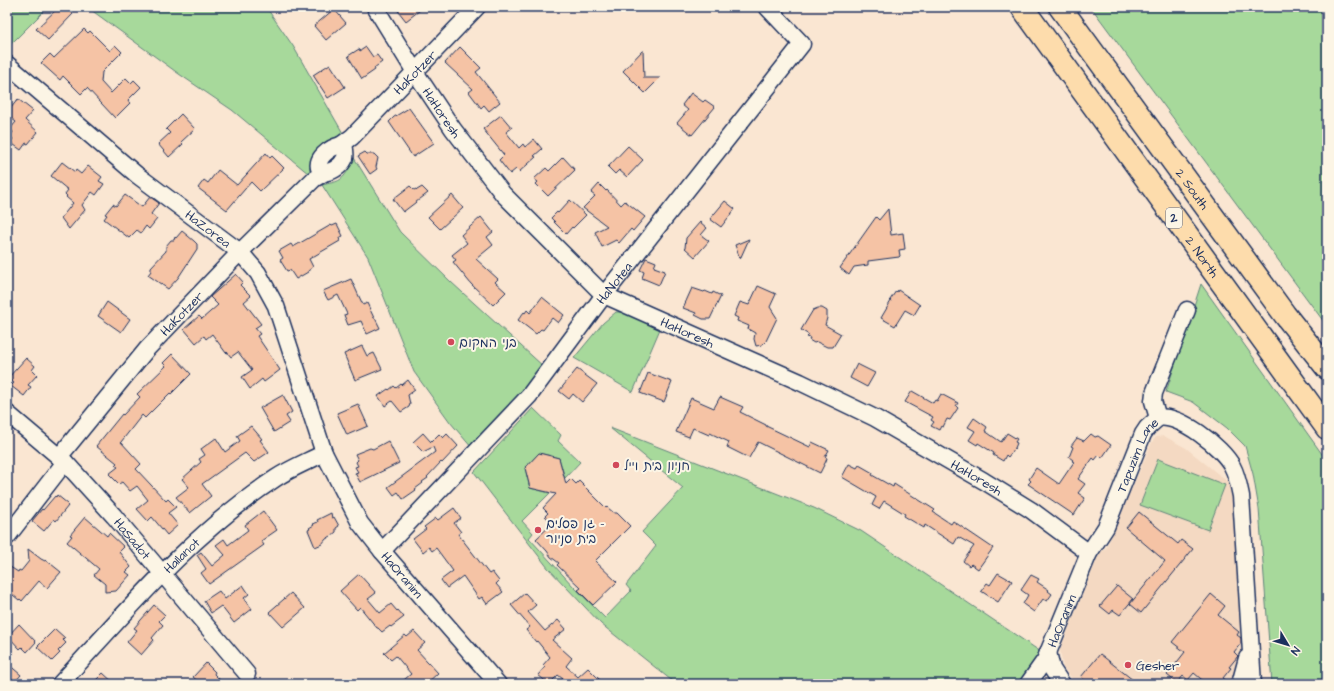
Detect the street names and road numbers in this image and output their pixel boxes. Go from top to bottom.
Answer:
street label: HaKotzer [390,46,441,99]
street label: HaHoresh [418,84,465,142]
street label: 2 South [1171,165,1213,214]
street label: HaZorea [181,206,235,252]
road number: 2 [1166,208,1182,228]
street label: 2 North [1181,233,1223,282]
street label: HaNotea [592,258,637,308]
street label: HaKotzer [156,288,208,340]
street label: HaHoresh [657,313,717,353]
street label: Tapuzim Lane [1113,414,1163,495]
street label: HaHoresh [947,456,1006,500]
street label: HaSadot [109,515,155,564]
street label: HaIlanot [160,533,205,578]
street label: HaOranim [377,548,427,603]
street label: HaOranim [1043,591,1081,650]

